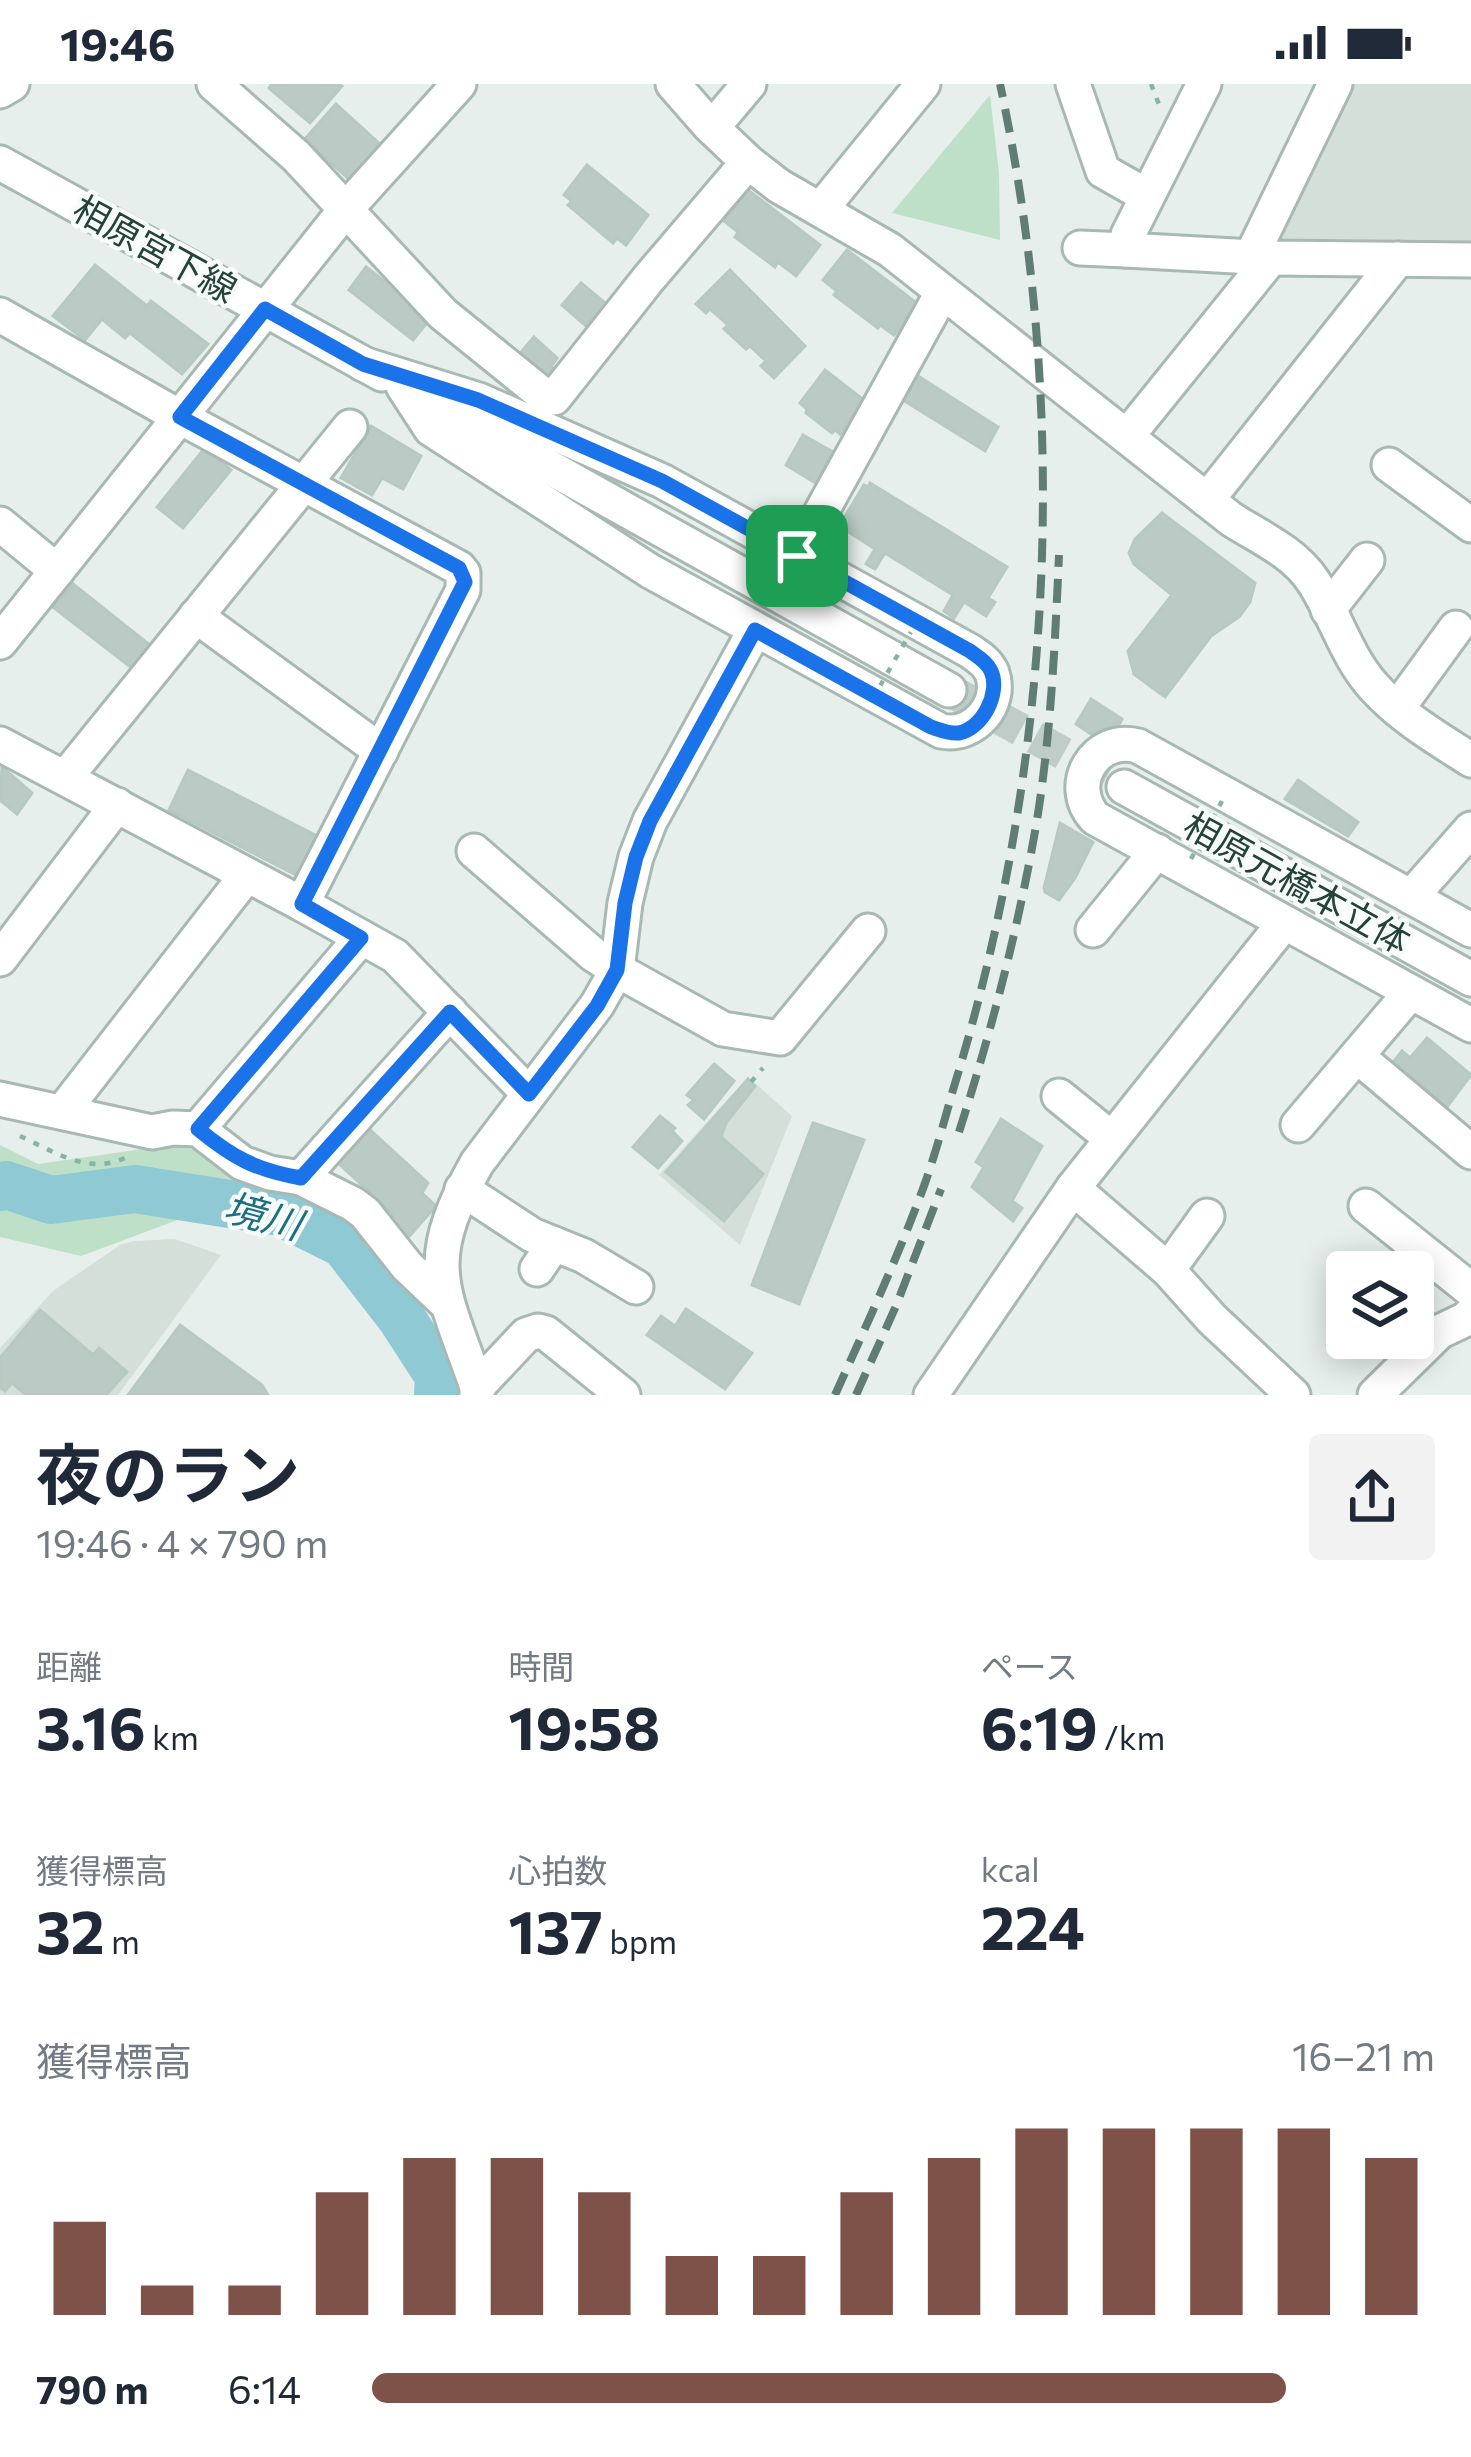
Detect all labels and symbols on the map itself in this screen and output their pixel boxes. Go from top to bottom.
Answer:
street label: 相原宮下線 [67,184,245,310]
pin [746,505,848,607]
street label: 相原元橋本立体 [1177,801,1419,962]
water label: 境川 [220,1181,311,1248]

